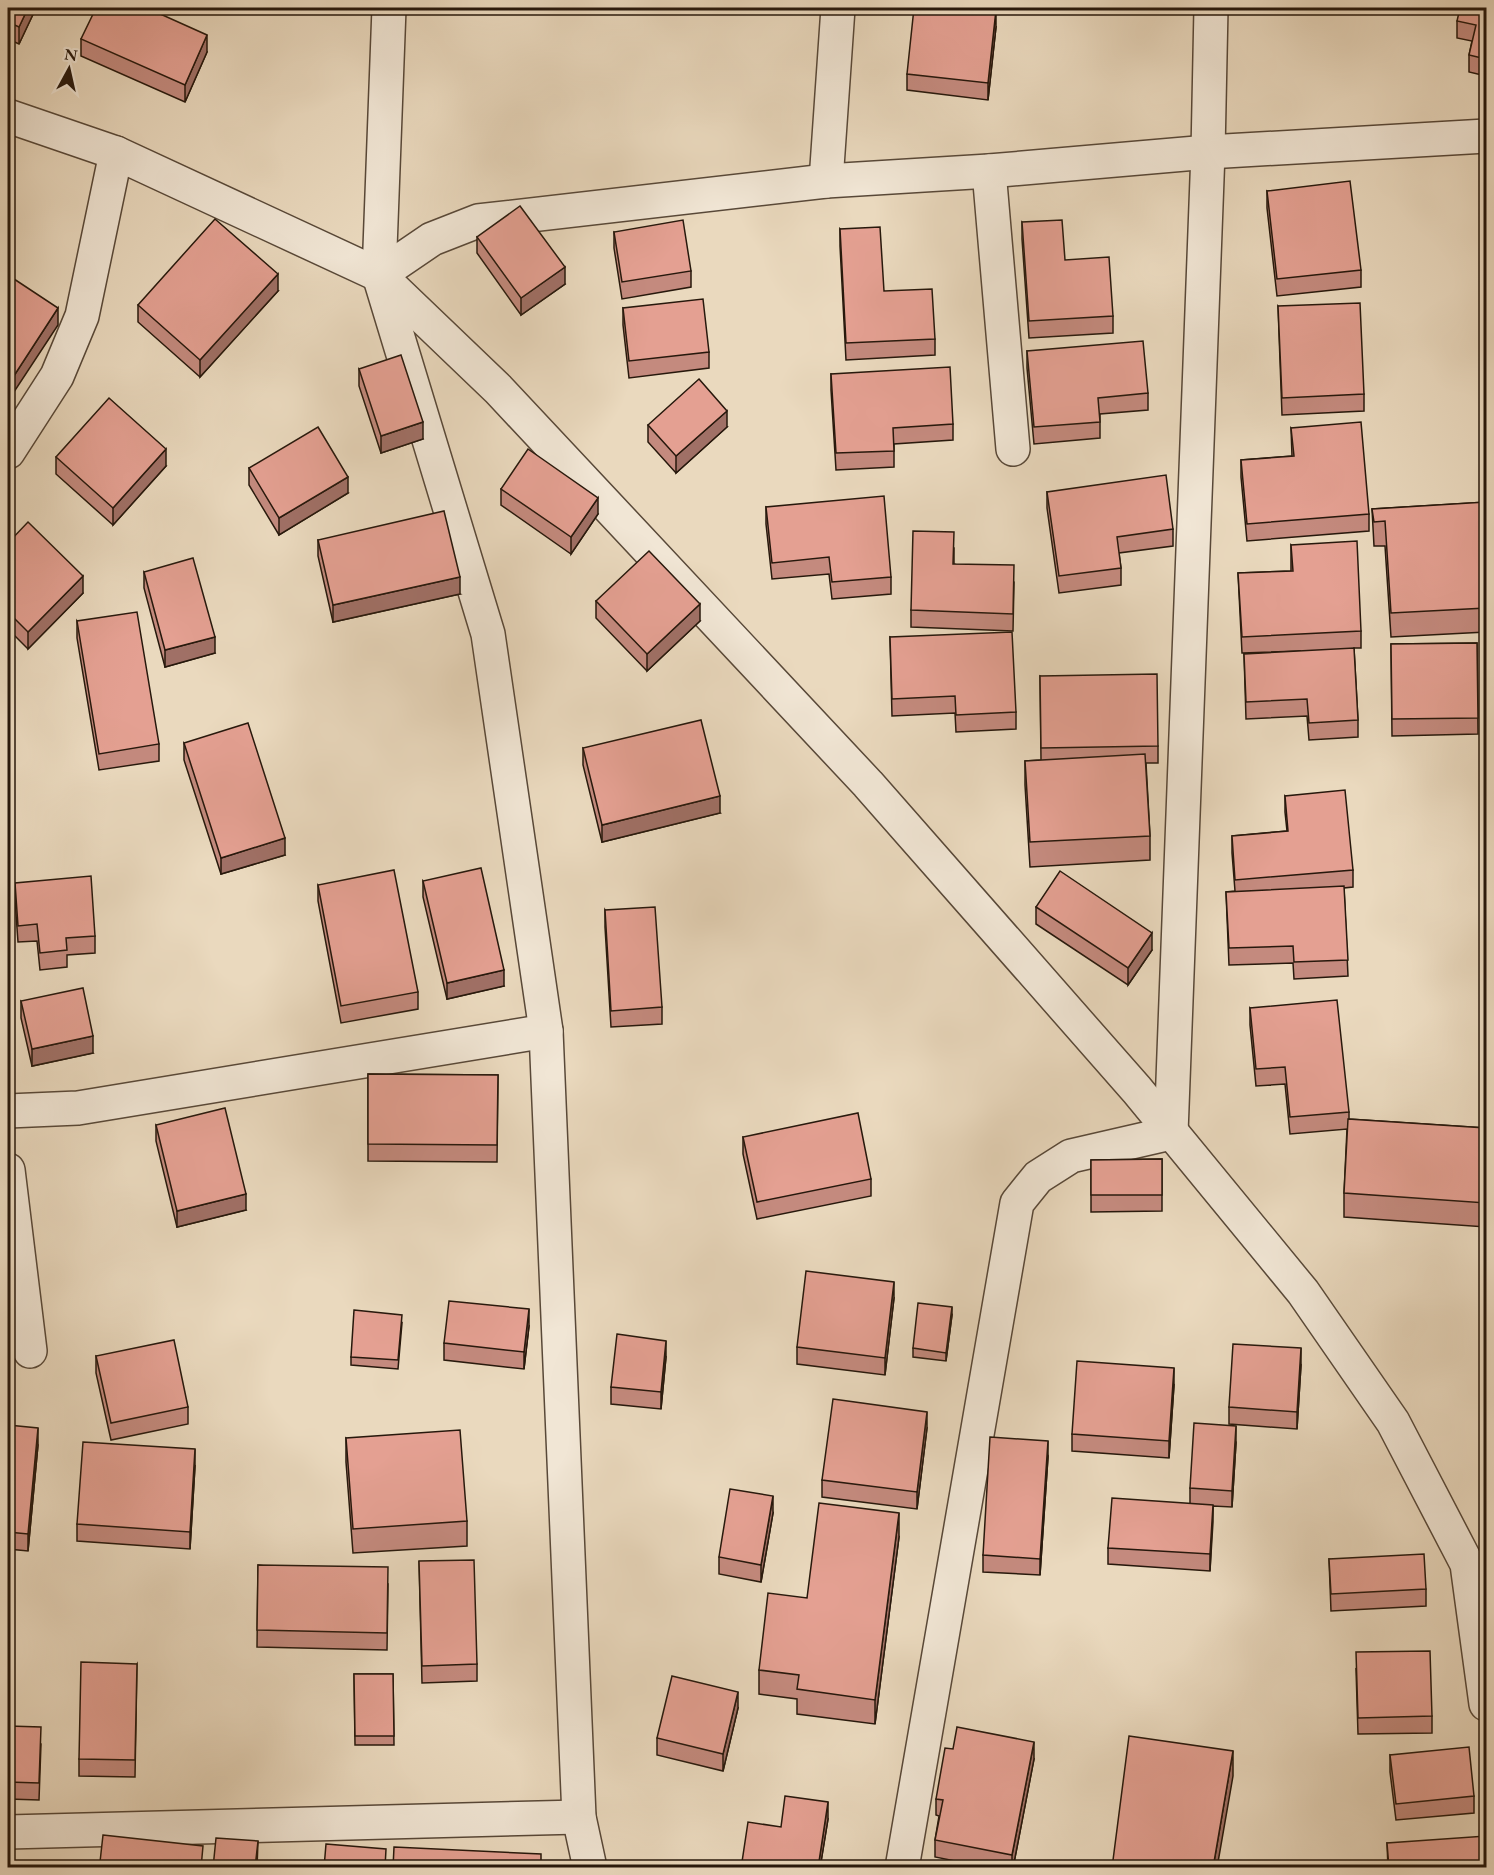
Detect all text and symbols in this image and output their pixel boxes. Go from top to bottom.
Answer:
north arrow [39,39,99,99]
text: N [63,43,79,66]

